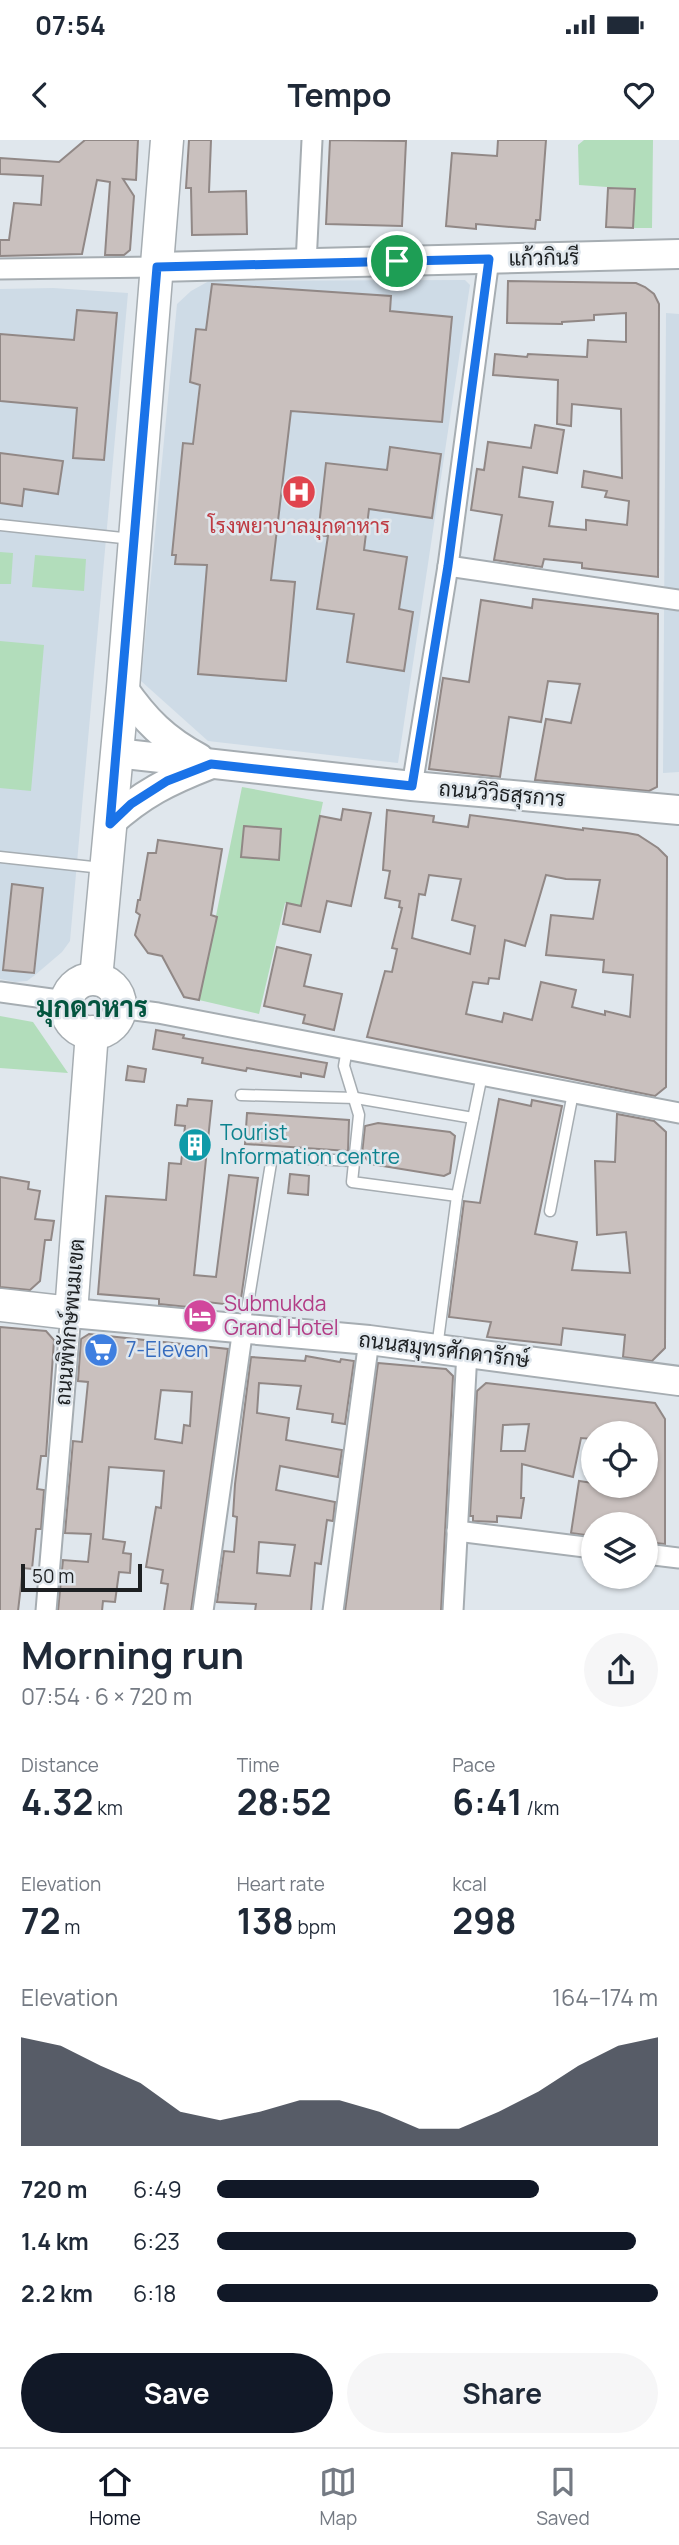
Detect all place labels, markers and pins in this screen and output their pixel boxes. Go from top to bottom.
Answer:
pin [367,231,427,291]
hospital icon: โรงพยาบาลมุกดาหาร [280,473,318,511]
place label: โรงพยาบาลมุกดาหาร [207,511,390,540]
place label: Tourist Information centre [220,1118,400,1170]
building icon: Tourist Information centre [176,1126,214,1164]
place label: Submukda Grand Hotel [224,1289,339,1341]
hotel icon: Submukda Grand Hotel [181,1297,219,1335]
supermarket icon: 7-Eleven [82,1331,120,1369]
place label: 7-Eleven [126,1335,209,1363]

